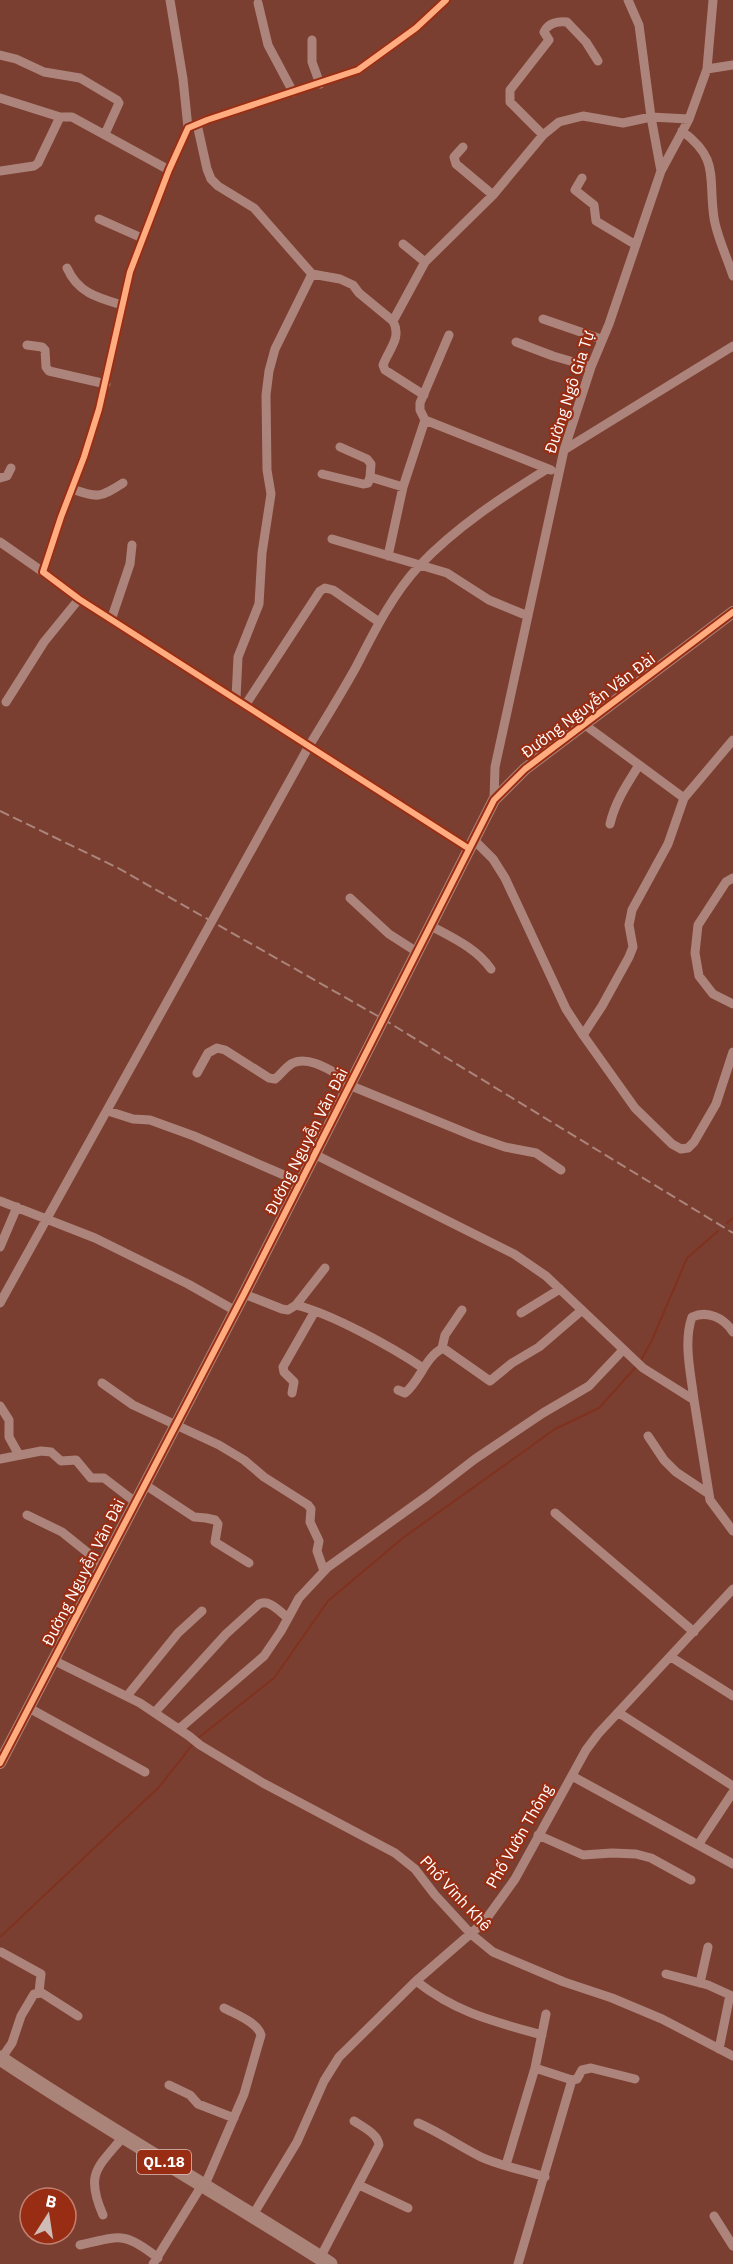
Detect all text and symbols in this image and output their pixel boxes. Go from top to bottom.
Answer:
street label: Đường Ngô Gia Tự [540,327,598,456]
street label: Đường Nguyễn Văn Đài [517,648,659,762]
street label: Đường Nguyễn Văn Đài [260,1064,352,1218]
street label: Đường Nguyễn Văn Đài [37,1495,129,1649]
street label: Phố Vườn Thông [481,1780,557,1891]
street label: Phố Vĩnh Khê [416,1851,496,1935]
road number: QL.18 [137,2150,191,2174]
north arrow [18,2186,78,2246]
text: B [44,2190,59,2212]

